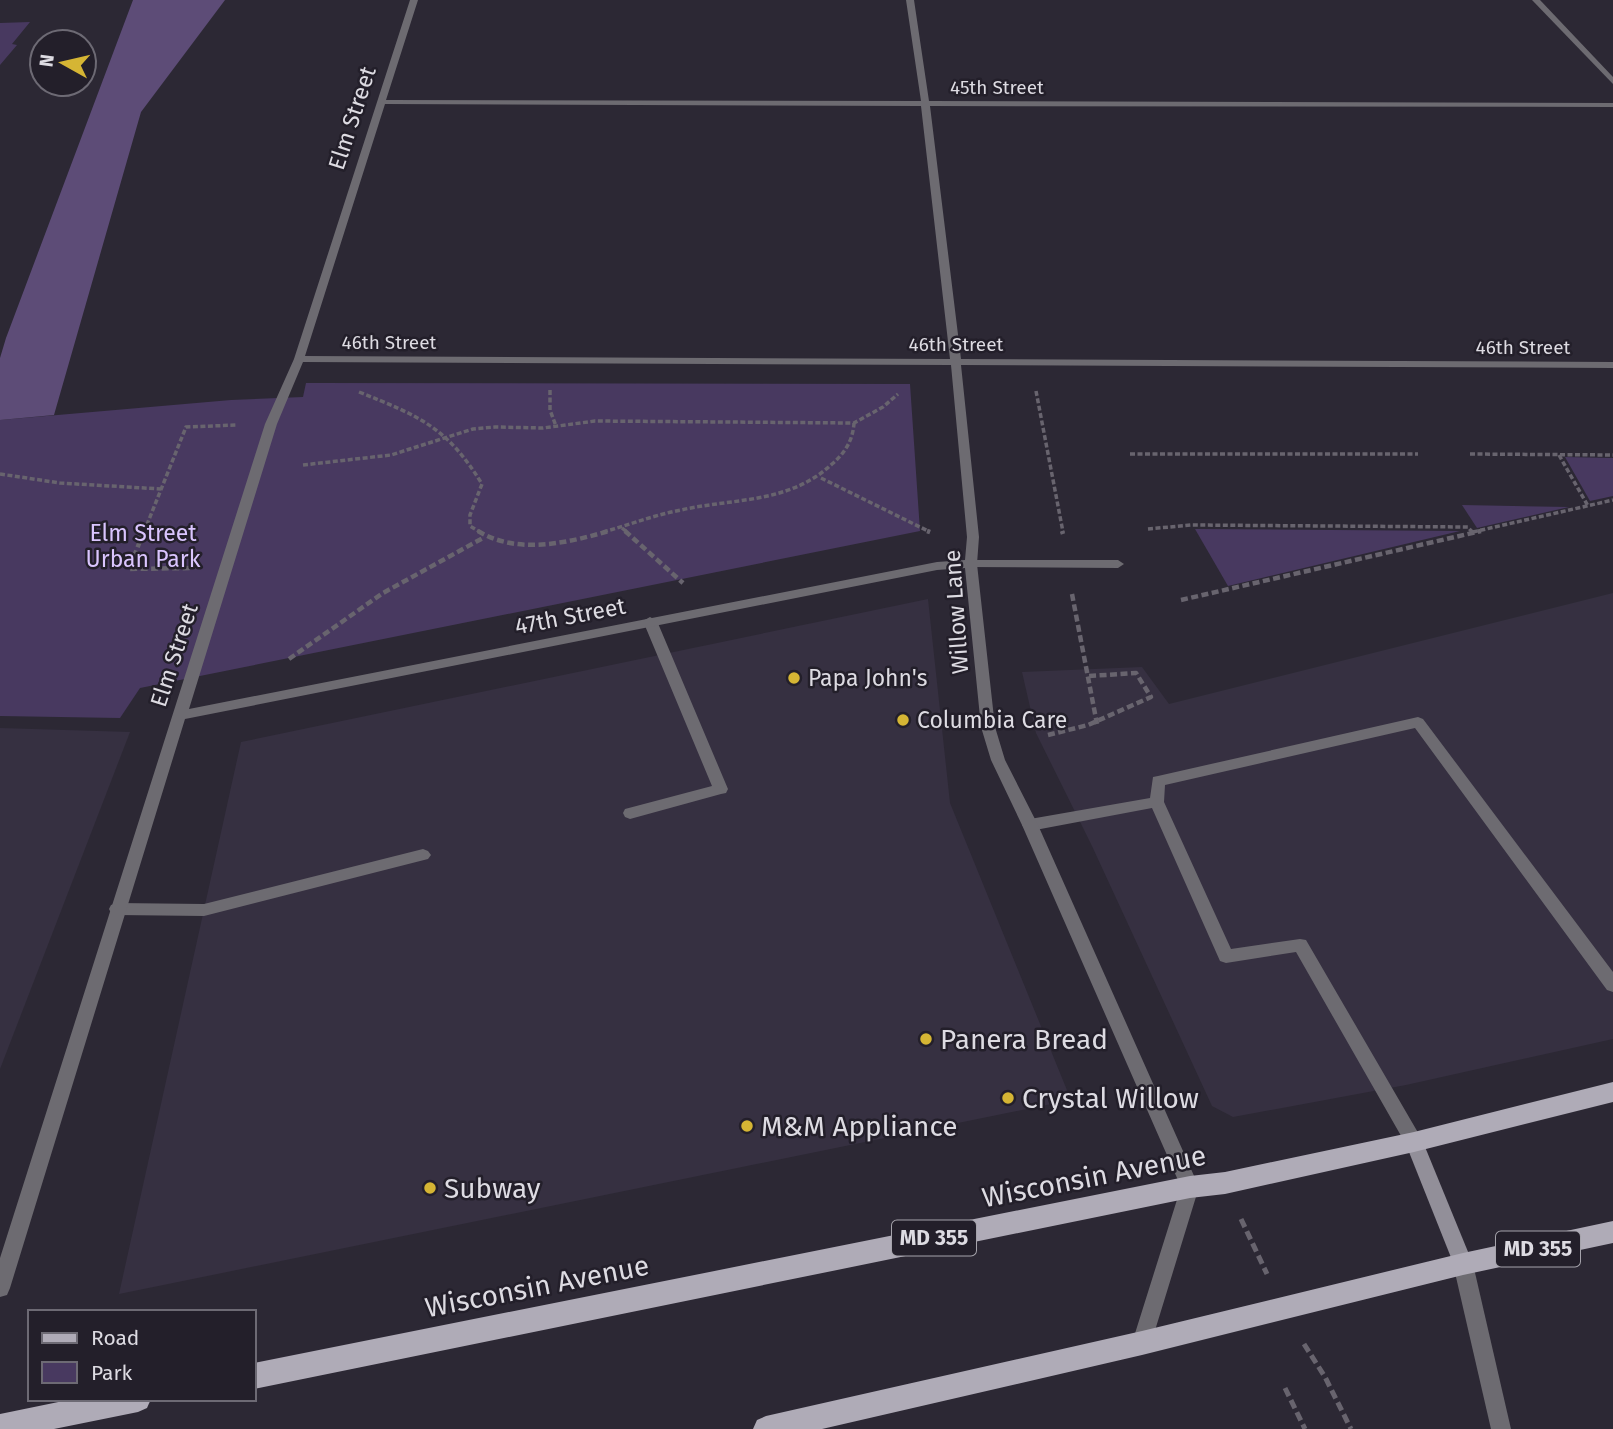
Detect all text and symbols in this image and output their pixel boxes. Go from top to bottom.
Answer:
north arrow [28,28,98,98]
text: N [34,53,59,69]
street label: Elm Street [322,62,382,173]
street label: 45th Street [950,76,1044,99]
street label: 46th Street [342,331,437,354]
street label: 46th Street [909,333,1004,356]
street label: 46th Street [1476,336,1571,359]
park label: Elm Street Urban Park [86,519,201,573]
street label: Willow Lane [938,549,974,675]
street label: 47th Street [512,591,628,640]
street label: Elm Street [144,599,204,710]
place label: Papa John's [808,664,927,692]
marker: Papa John's [786,670,802,686]
place label: Columbia Care [917,706,1067,734]
marker: Columbia Care [895,712,911,728]
place label: Panera Bread [940,1023,1108,1056]
marker: Panera Bread [918,1031,934,1047]
place label: Crystal Willow [1022,1082,1199,1115]
marker: Crystal Willow [1000,1090,1016,1106]
place label: M&M Appliance [761,1110,958,1143]
marker: M&M Appliance [739,1118,755,1134]
street label: Wisconsin Avenue [979,1139,1209,1214]
place label: Subway [444,1172,541,1205]
marker: Subway [422,1180,438,1196]
road number: MD 355 [892,1220,976,1256]
road number: MD 355 [1496,1232,1580,1266]
street label: Wisconsin Avenue [422,1249,652,1324]
legend [28,1310,256,1401]
text: Road [91,1325,139,1351]
text: Park [91,1360,133,1386]

